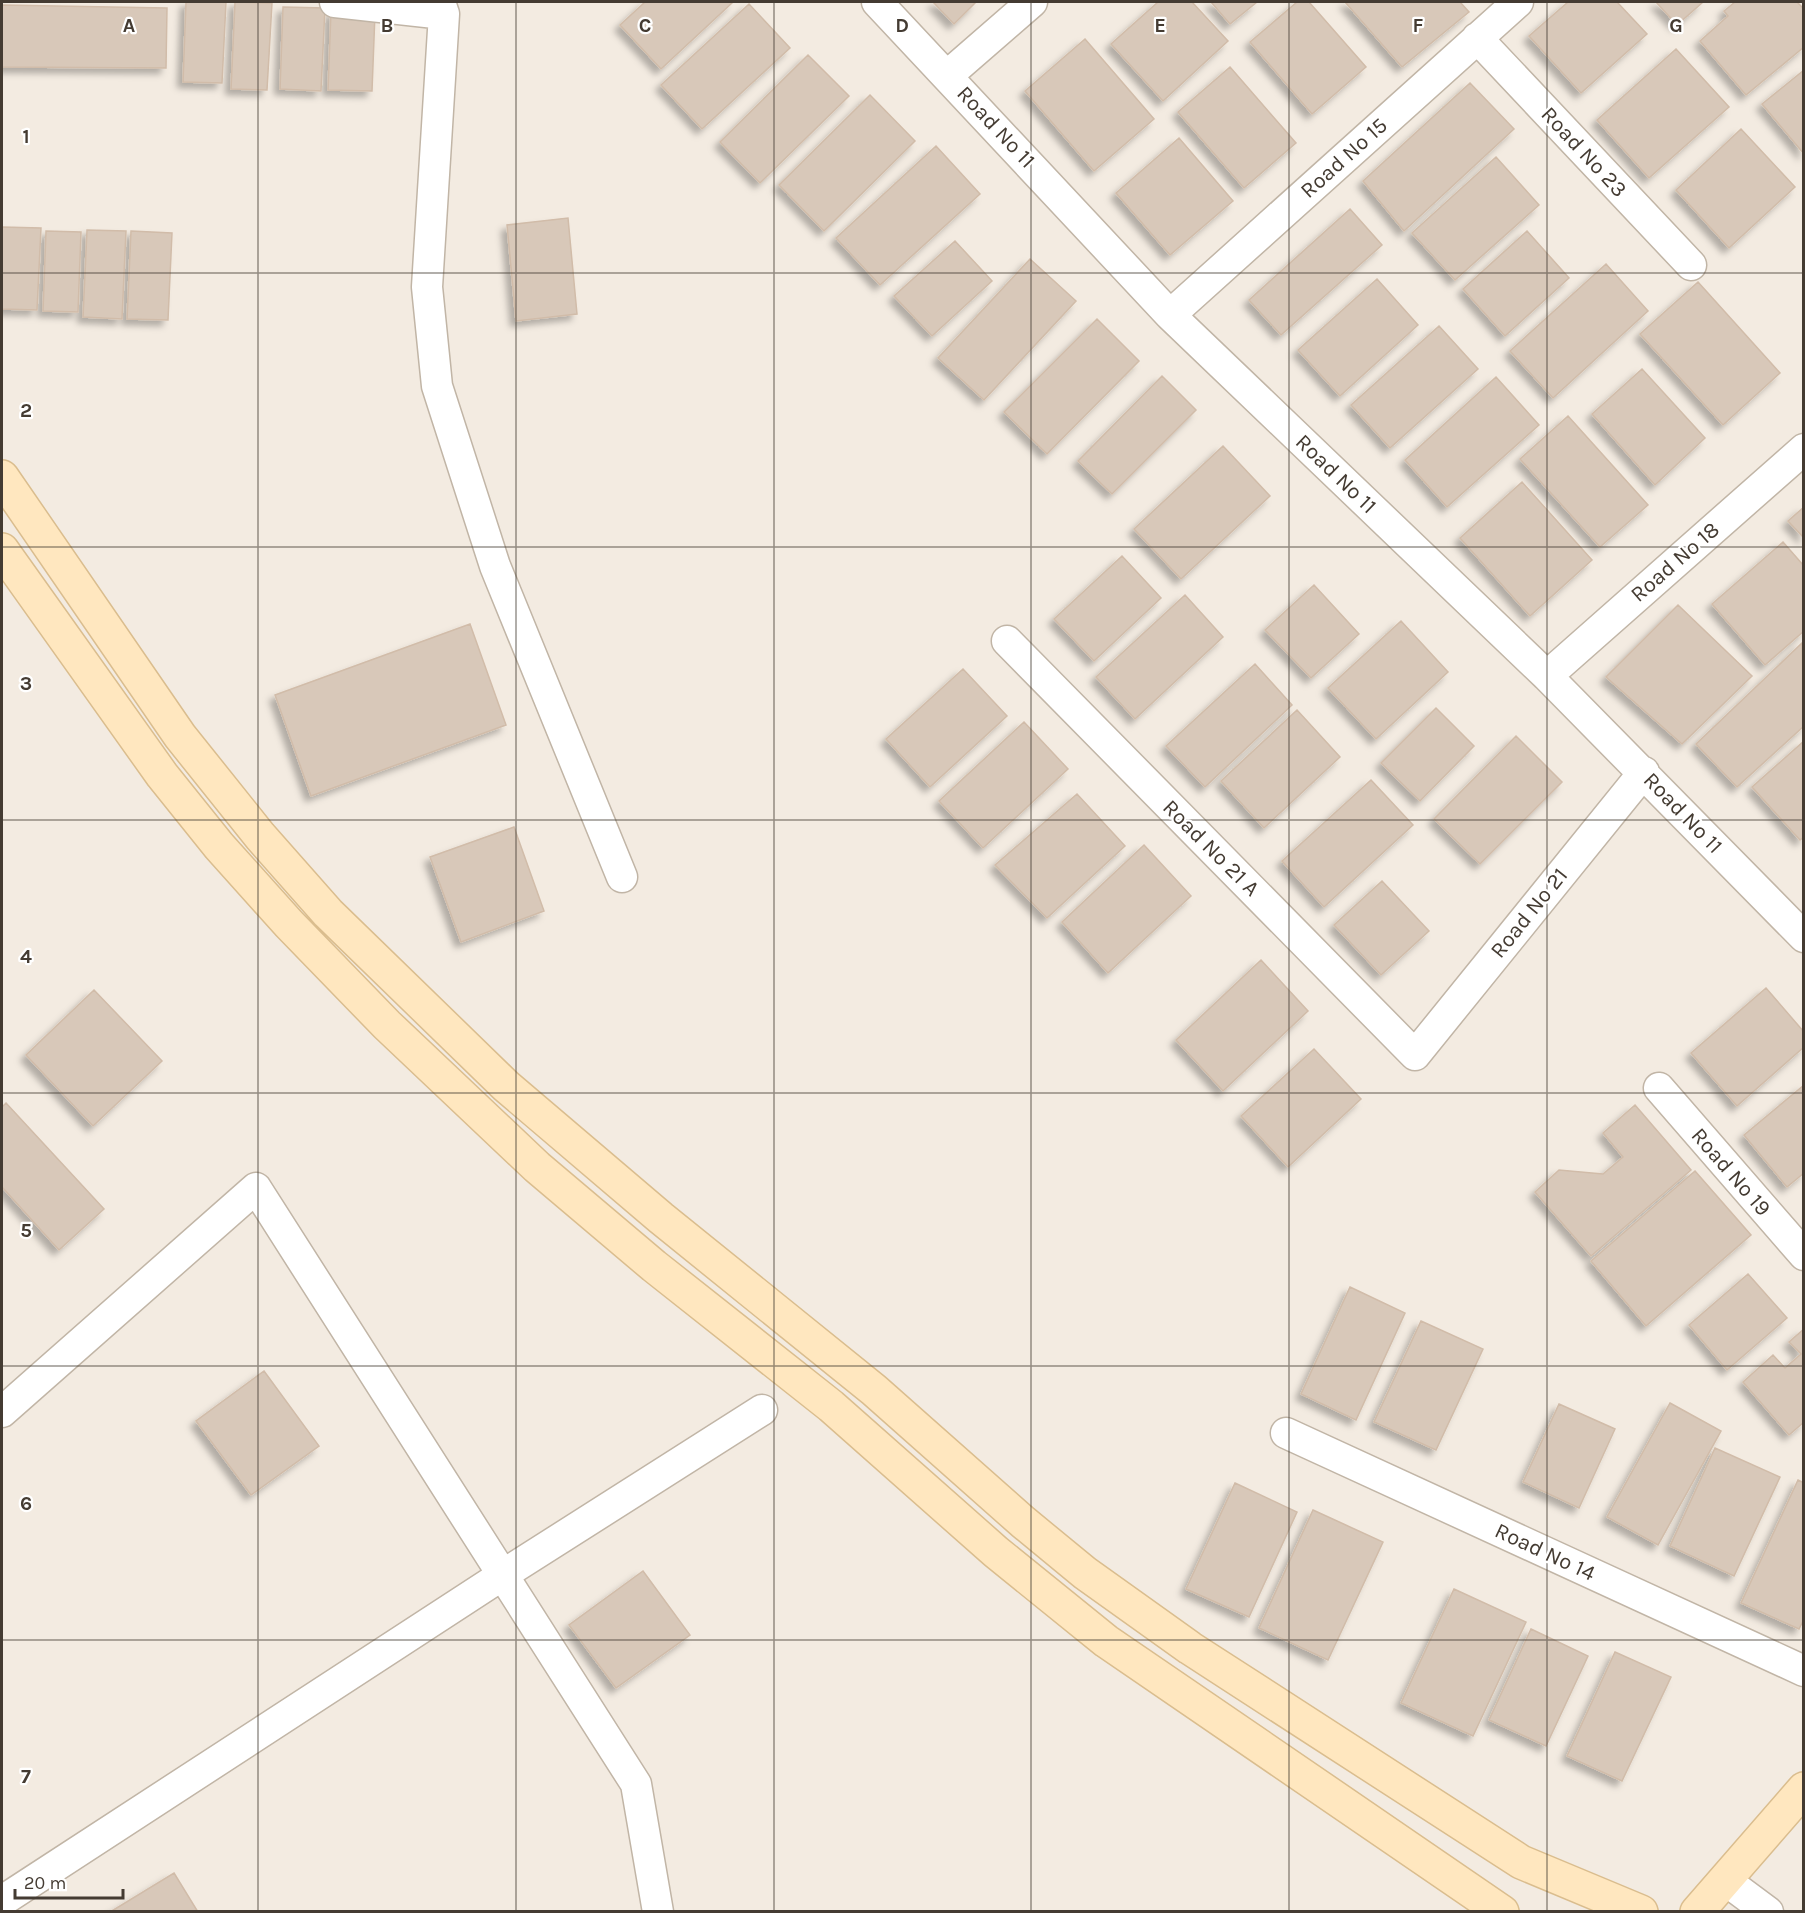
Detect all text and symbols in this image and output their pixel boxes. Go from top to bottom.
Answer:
text: A [123,14,136,37]
text: B [381,14,393,37]
text: C [639,14,651,37]
text: D [895,14,909,37]
text: E [1154,14,1166,37]
text: F [1413,14,1424,37]
text: G [1669,14,1683,37]
street label: Road No 11 [951,81,1041,173]
street label: Road No 23 [1536,101,1632,203]
street label: Road No 15 [1295,112,1393,204]
text: 1 [22,125,30,148]
text: 2 [20,399,32,422]
street label: Road No 11 [1290,429,1382,519]
street label: Road No 18 [1625,516,1725,608]
text: 3 [20,672,32,695]
street label: Road No 11 [1638,767,1728,859]
street label: Road No 21 A [1157,794,1265,902]
street label: Road No 21 [1485,863,1573,963]
text: 4 [20,945,32,968]
street label: Road No 19 [1686,1123,1776,1221]
text: 5 [20,1219,32,1242]
text: 6 [20,1492,32,1515]
street label: Road No 14 [1491,1517,1599,1587]
text: 7 [21,1765,31,1788]
scale bar [15,1862,123,1900]
text: 20 m [24,1872,66,1894]

